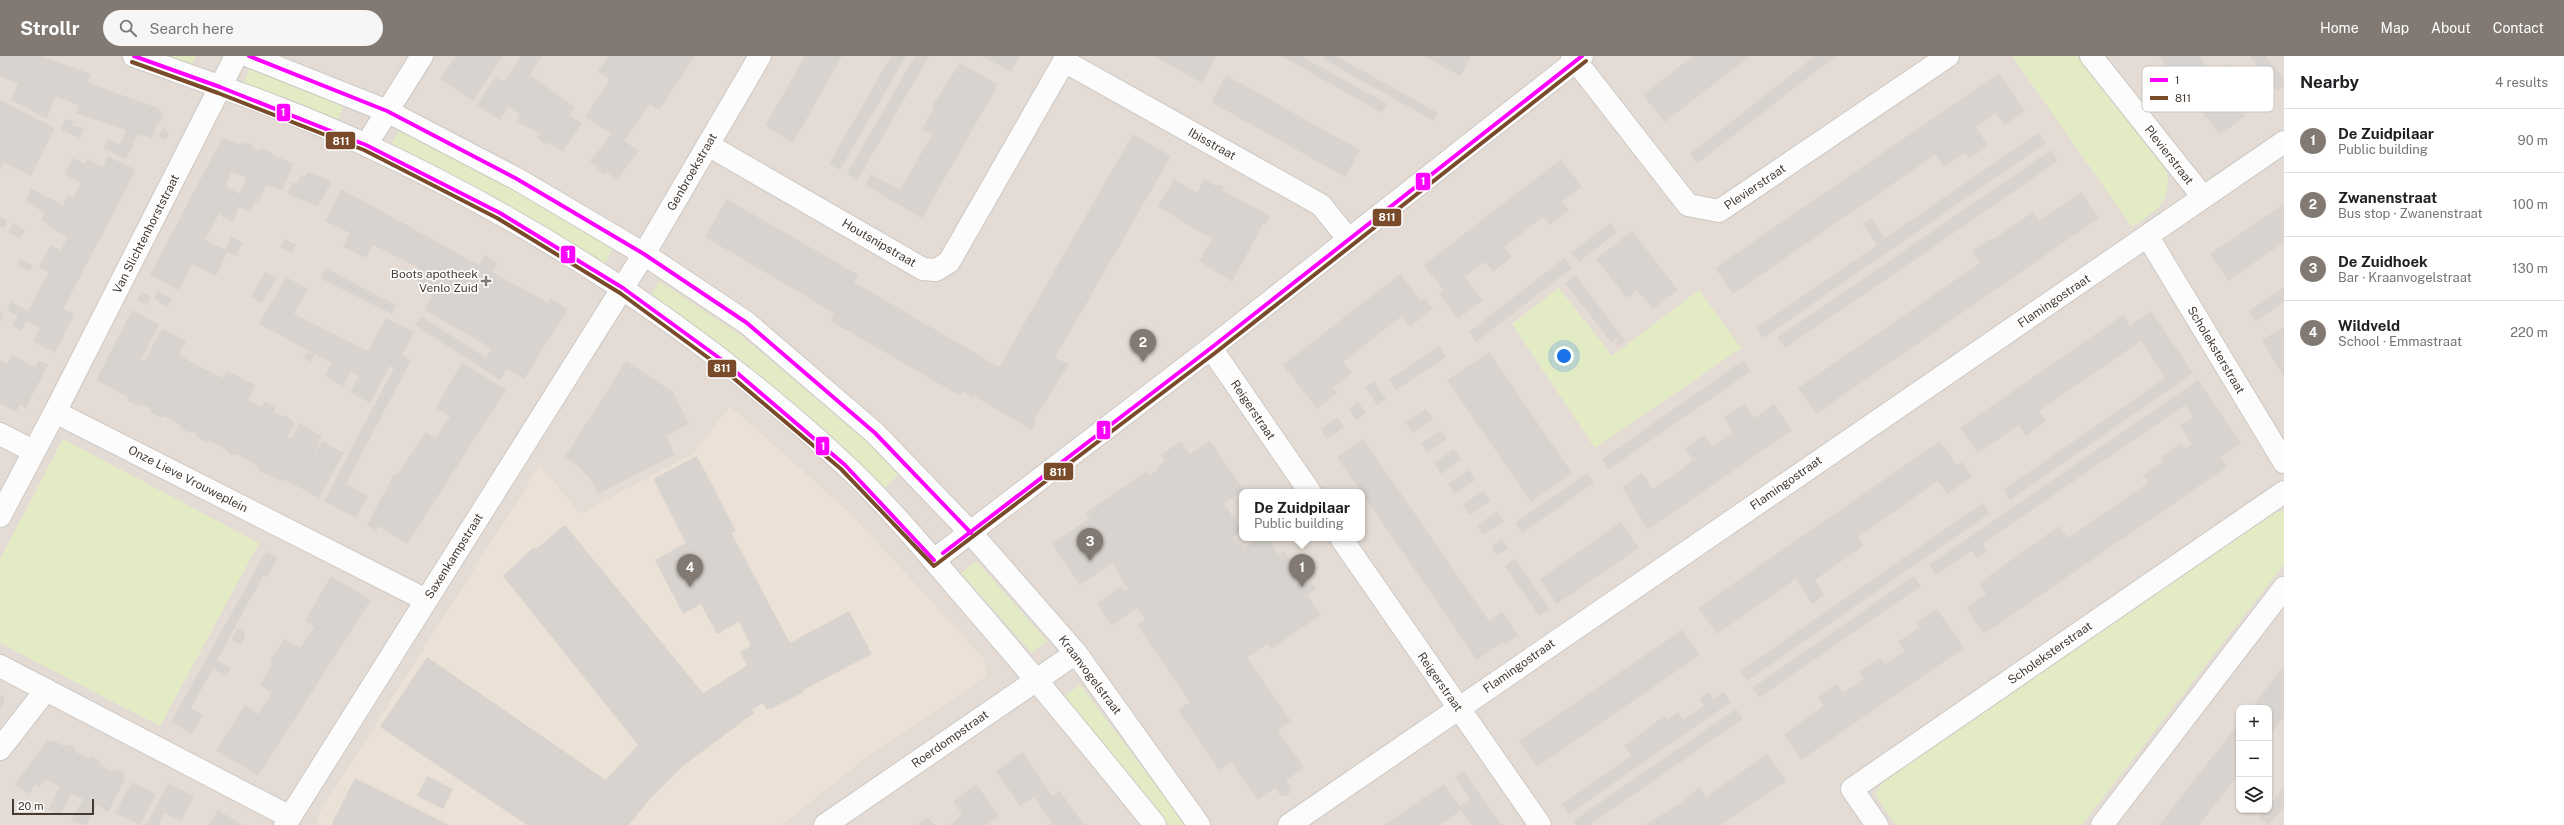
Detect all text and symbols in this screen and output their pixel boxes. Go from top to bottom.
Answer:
search box [103,10,383,46]
text: Strollr [20,17,79,39]
icon: search [117,17,139,39]
text: Search here [149,20,234,37]
text: Home [2320,20,2359,36]
text: Map [2381,20,2409,36]
text: About [2431,20,2471,36]
text: Contact [2493,20,2544,36]
legend [2142,66,2274,112]
text: Nearby [2300,72,2359,92]
text: 1 [2175,74,2179,86]
text: 4 results [2495,75,2548,90]
text: 811 [2175,92,2191,104]
line badge: 1 [276,103,291,122]
text: 1 [281,106,285,118]
street label: Plevierstraat [2142,123,2197,187]
street label: Ibisstraat [1186,125,1239,163]
text: De Zuidpilaar [2338,125,2434,142]
street label: Genbroekstraat [664,130,720,213]
line badge: 811 [325,131,356,150]
text: 1 [2310,133,2316,148]
text: 90 m [2518,133,2548,148]
text: 811 [333,135,349,147]
text: Public building [2338,142,2428,157]
street label: Plevierstraat [1722,161,1789,213]
street label: Van Slichtenhorststraat [110,172,182,296]
line badge: 1 [1415,172,1431,191]
text: 1 [1421,175,1425,187]
text: Zwanenstraat [2338,189,2437,206]
text: 2 [2309,197,2317,212]
text: 100 m [2512,197,2548,212]
text: Bus stop · Zwanenstraat [2338,206,2483,221]
line badge: 811 [1372,208,1402,227]
text: 811 [1379,211,1395,223]
street label: Houtsnipstraat [839,216,919,270]
line badge: 1 [560,245,576,264]
text: 1 [566,248,570,260]
text: De Zuidhoek [2338,253,2428,270]
text: 3 [2309,261,2317,276]
text: 130 m [2512,261,2548,276]
place label: Boots apotheek Venlo Zuid [391,267,478,295]
text: Bar · Kraanvogelstraat [2338,270,2472,285]
street label: Flamingostraat [2015,271,2093,330]
marker: Boots apotheek Venlo Zuid [481,276,491,286]
street label: Scholeksterstraat [2184,304,2248,397]
text: Wildveld [2338,317,2400,334]
text: 4 [2309,325,2317,340]
text: 220 m [2510,325,2548,340]
pin: 2 [1130,329,1156,362]
text: School · Emmastraat [2338,334,2462,349]
your location [1554,346,1574,366]
line badge: 811 [707,359,737,378]
text: 811 [714,362,730,374]
street label: Reigerstraat [1228,377,1278,443]
line badge: 1 [1096,420,1111,440]
text: 1 [1102,424,1106,436]
line badge: 1 [815,436,830,456]
text: 1 [821,440,825,452]
street label: Onze Lieve Vrouweplein [126,443,250,515]
street label: Flamingostraat [1747,453,1825,513]
line badge: 811 [1043,462,1074,481]
text: 811 [1050,466,1066,478]
popup [1239,489,1365,541]
text: De Zuidpilaar [1254,499,1350,516]
street label: Saxenkampstraat [422,510,486,601]
text: Public building [1254,516,1344,531]
pin: 3 [1077,528,1103,561]
pin: 4 [677,554,703,587]
pin: 1 [1289,554,1315,587]
street label: Scholeksterstraat [2005,619,2095,687]
street label: Kraanvogelstraat [1056,633,1125,718]
street label: Flamingostraat [1480,636,1558,696]
street label: Reigerstraat [1414,650,1466,715]
map controls [2236,705,2272,813]
button: + [2236,705,2272,741]
street label: Roerdompstraat [909,707,991,771]
button: − [2236,741,2272,777]
button: layers [2236,777,2272,813]
scale bar [12,797,94,816]
text: 20 m [18,800,43,812]

